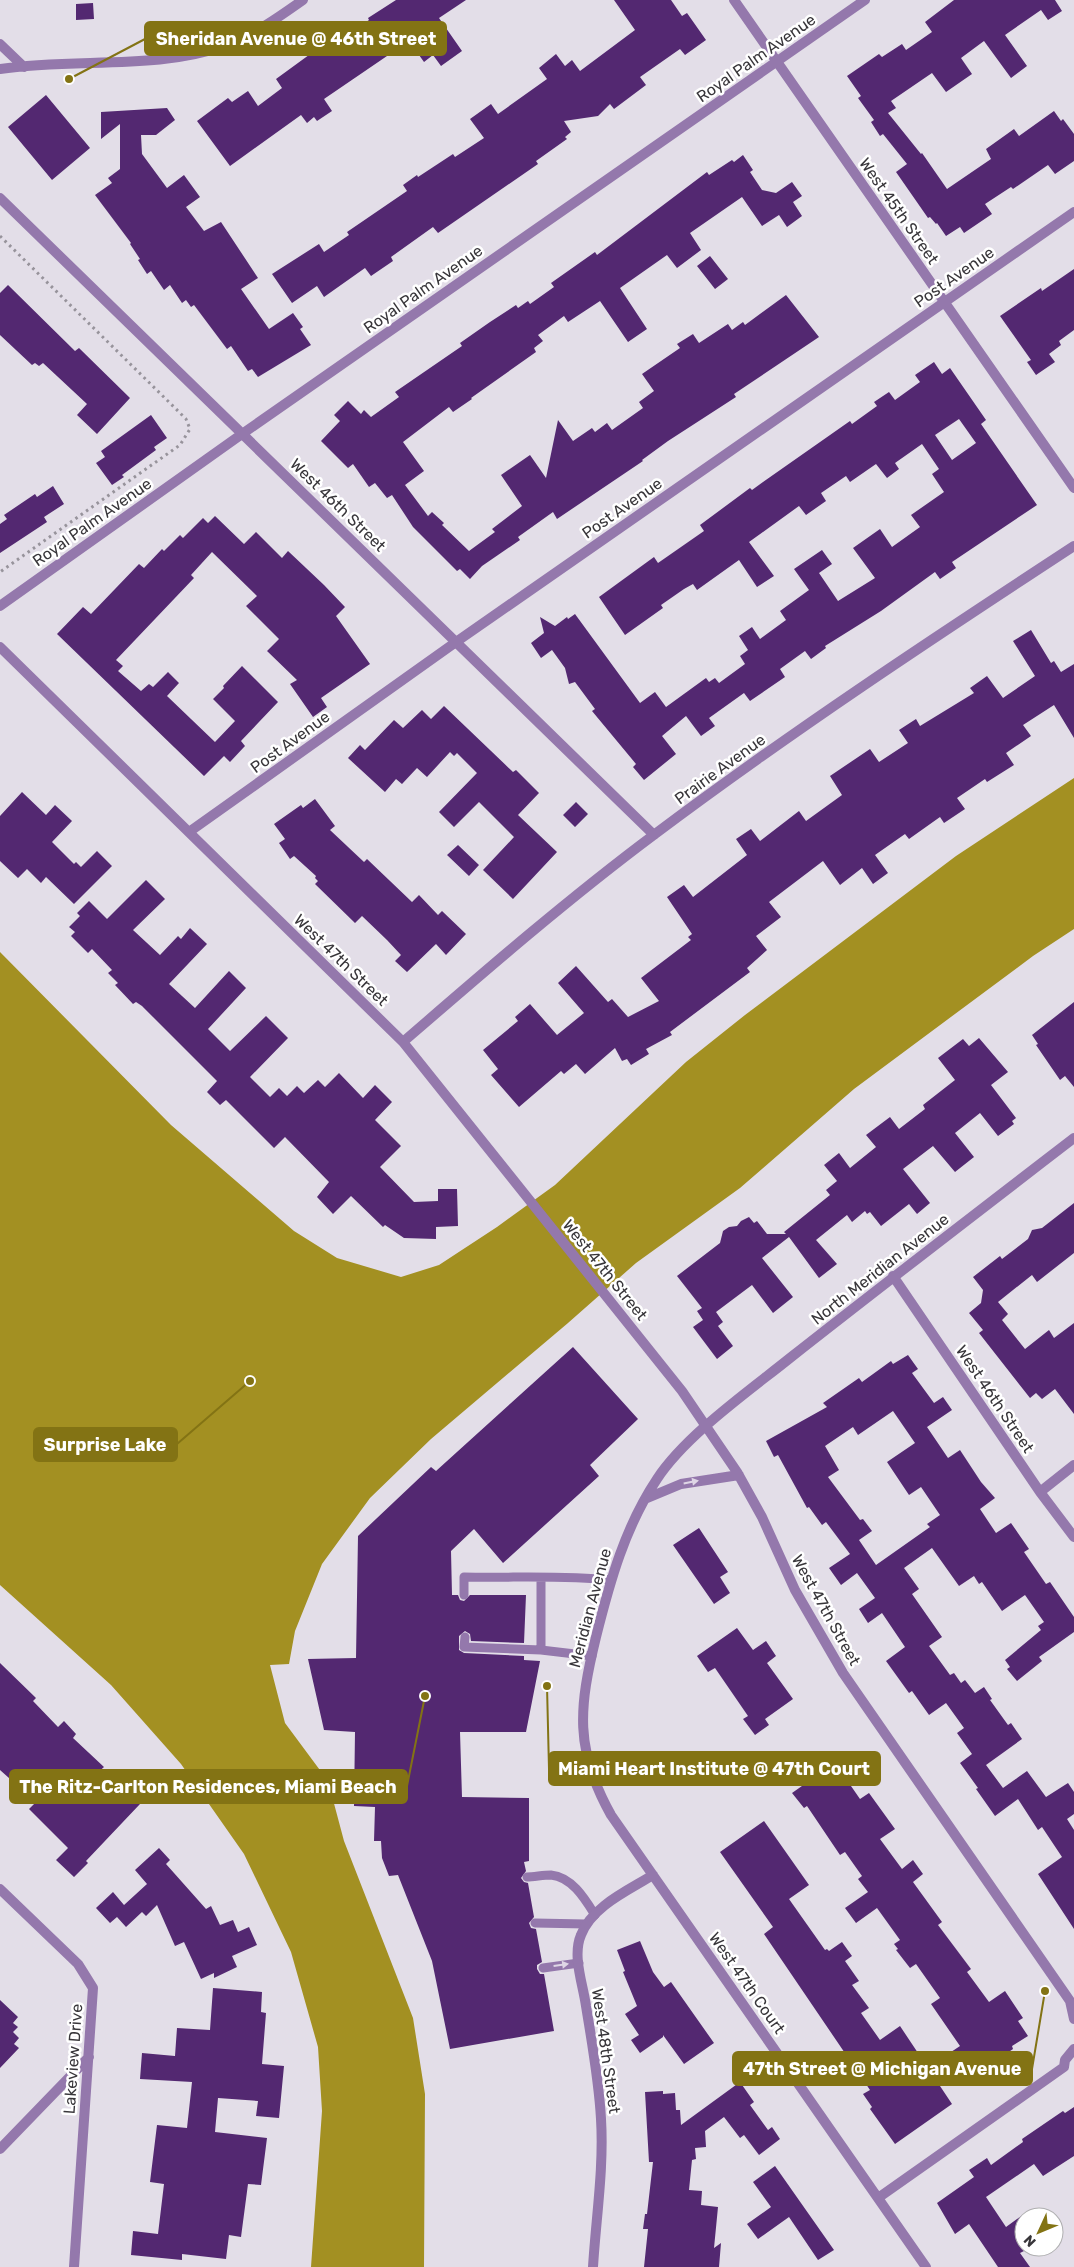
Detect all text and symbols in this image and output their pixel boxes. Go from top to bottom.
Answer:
street label: Royal Palm Avenue [693,10,819,106]
callout: Sheridan Avenue @ 46th Street [145,22,446,55]
text: Sheridan Avenue @ 46th Street [156,28,436,50]
street label: West 45th Street [855,154,943,268]
street label: Royal Palm Avenue [360,241,486,337]
street label: Post Avenue [910,242,998,312]
street label: West 46th Street [286,455,390,555]
street label: Post Avenue [578,473,666,543]
street label: Royal Palm Avenue [29,474,155,570]
street label: Post Avenue [247,707,333,777]
street label: Prairie Avenue [671,730,769,808]
street label: West 47th Street [290,910,392,1010]
street label: North Meridian Avenue [807,1209,953,1329]
street label: West 47th Street [559,1216,651,1324]
street label: West 46th Street [952,1342,1038,1456]
callout: Surprise Lake [34,1428,177,1461]
text: Surprise Lake [44,1434,167,1456]
one-way arrow [683,1478,698,1486]
street label: Meridian Avenue [565,1546,615,1670]
street label: West 47th Street [788,1551,864,1669]
callout: Miami Heart Institute @ 47th Court [549,1752,880,1785]
text: Miami Heart Institute @ 47th Court [558,1758,870,1780]
callout: The Ritz-Carlton Residences, Miami Beach [10,1770,407,1803]
text: The Ritz-Carlton Residences, Miami Beach [19,1776,397,1798]
street label: West 47th Court [705,1929,789,2037]
one-way arrow [553,1961,569,1969]
street label: West 48th Street [588,1987,624,2115]
street label: Lakeview Drive [60,2003,86,2115]
callout: 47th Street @ Michigan Avenue [733,2052,1032,2085]
text: 47th Street @ Michigan Avenue [743,2058,1022,2080]
north arrow [1014,2207,1064,2257]
text: N [1020,2231,1040,2250]

